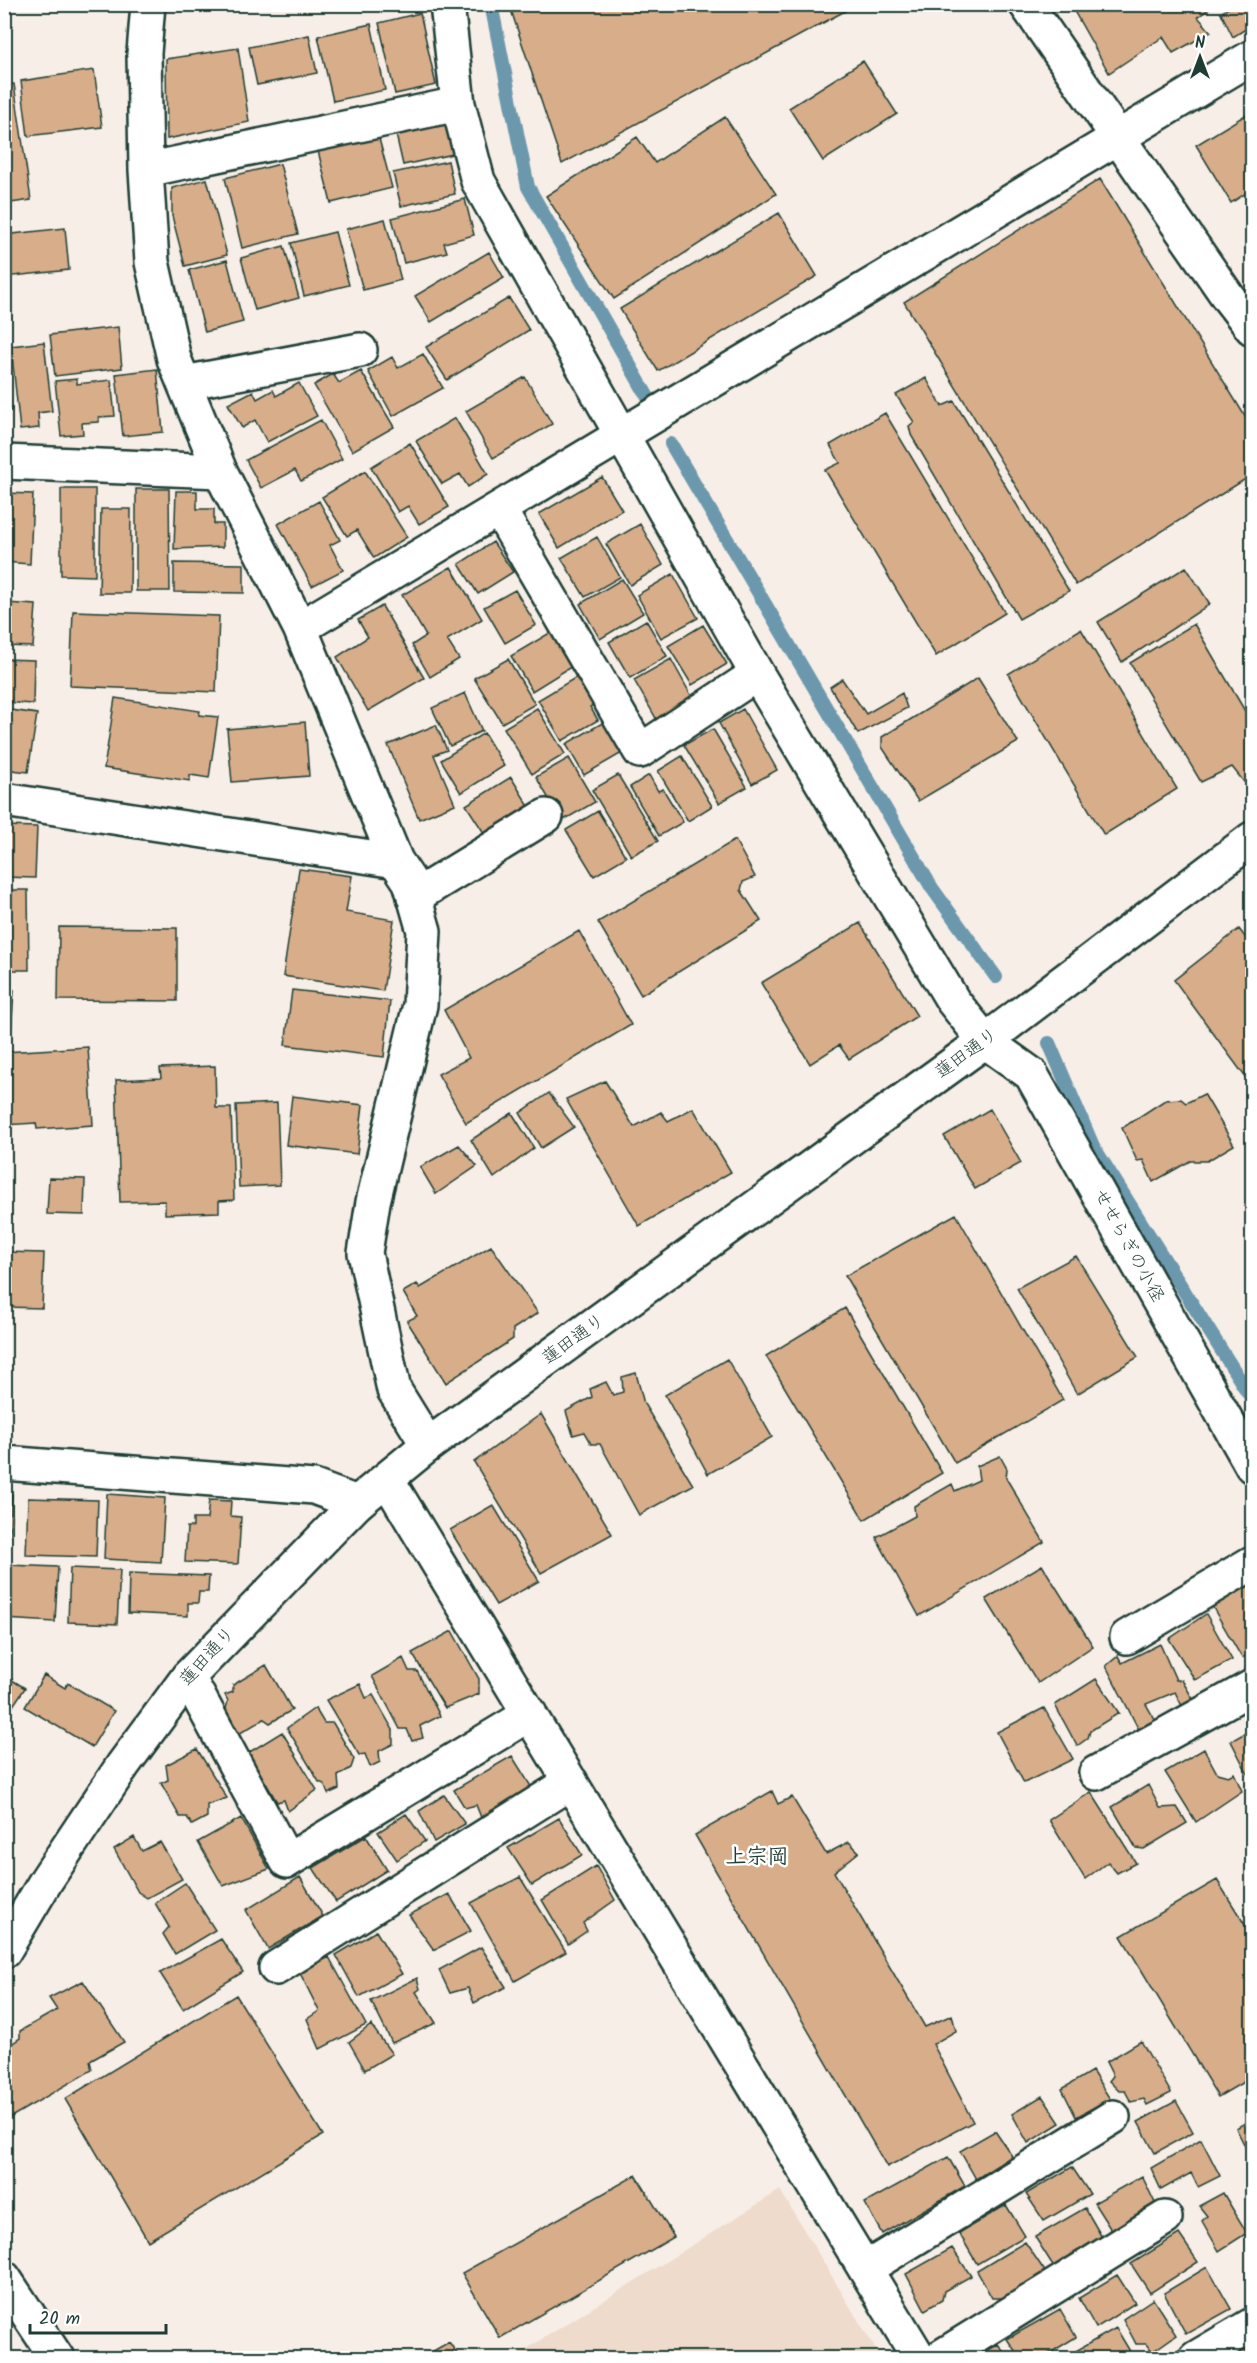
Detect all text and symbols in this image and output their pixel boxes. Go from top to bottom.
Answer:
north arrow [1170,27,1230,87]
text: N [1195,31,1205,56]
street label: 蓮田通り [929,1021,1005,1087]
street label: せせらぎの小径 [1085,1184,1171,1308]
street label: 蓮田通り [536,1307,612,1373]
street label: 蓮田通り [173,1621,243,1693]
district label: 上宗岡 [726,1841,789,1874]
scale bar [30,2297,166,2335]
text: 20 m [39,2305,80,2334]

